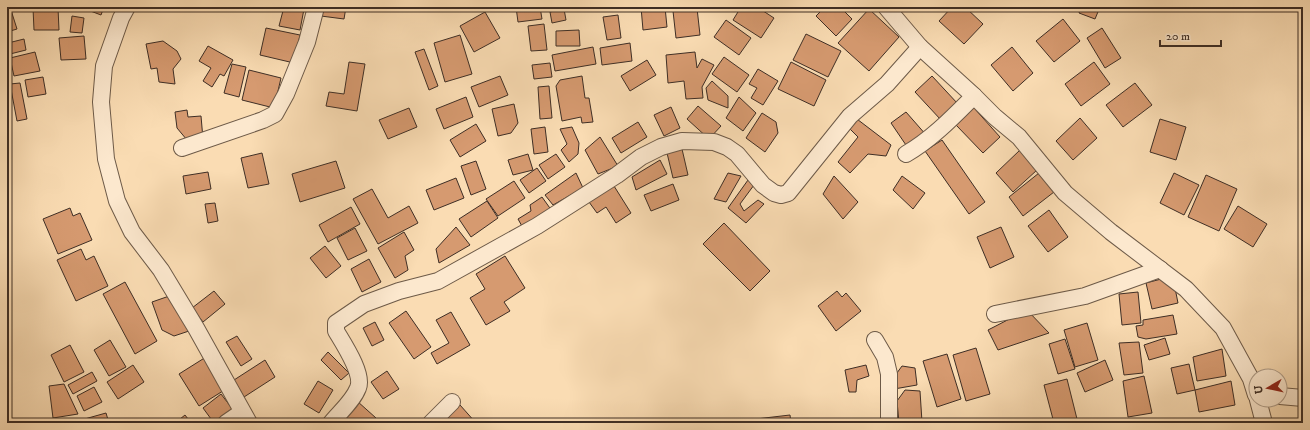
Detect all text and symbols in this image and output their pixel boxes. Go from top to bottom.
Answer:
scale bar [1160,22,1221,48]
text: 20 m [1166,29,1190,44]
north arrow [1248,368,1288,408]
text: U [1251,384,1267,395]

